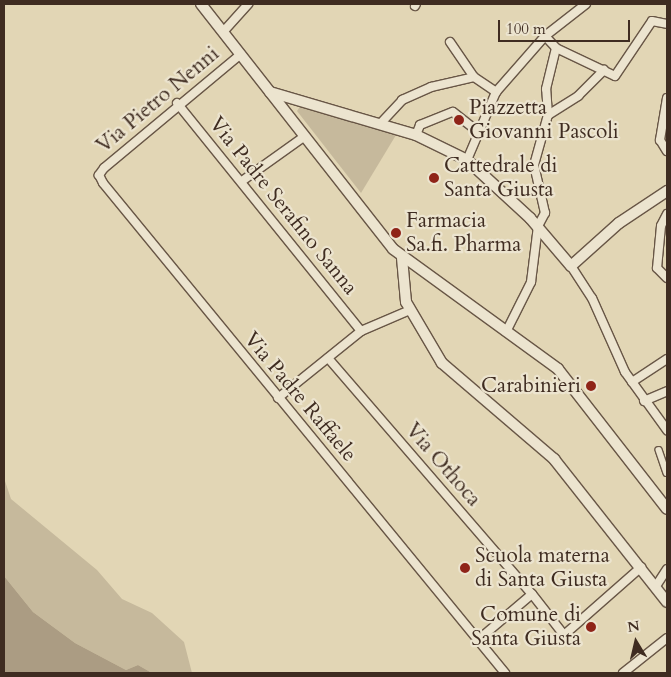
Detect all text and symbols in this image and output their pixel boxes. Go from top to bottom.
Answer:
scale bar [501,10,634,42]
text: 100 m [506,19,546,39]
street label: Via Pietro Nenni [92,41,224,159]
place label: Piazzetta Giovanni Pascoli [469,95,619,145]
street label: Via Padre Serafino Sanna [203,112,363,300]
marker: Piazzetta Giovanni Pascoli [453,114,465,126]
place label: Cattedrale di Santa Giusta [444,153,557,203]
marker: Cattedrale di Santa Giusta [428,172,440,184]
place label: Farmacia Sa.fi. Pharma [406,208,521,258]
marker: Farmacia Sa.fi. Pharma [390,227,402,239]
street label: Via Padre Raffaele [239,327,361,467]
place label: Carabinieri [481,373,581,399]
marker: Carabinieri [585,380,597,392]
street label: Via Othoca [400,418,486,512]
place label: Scuola materna di Santa Giusta [475,543,610,593]
marker: Scuola materna di Santa Giusta [459,562,471,574]
place label: Comune di Santa Giusta [471,602,581,652]
text: N [626,616,641,637]
north arrow [611,617,661,667]
marker: Comune di Santa Giusta [585,621,597,633]

